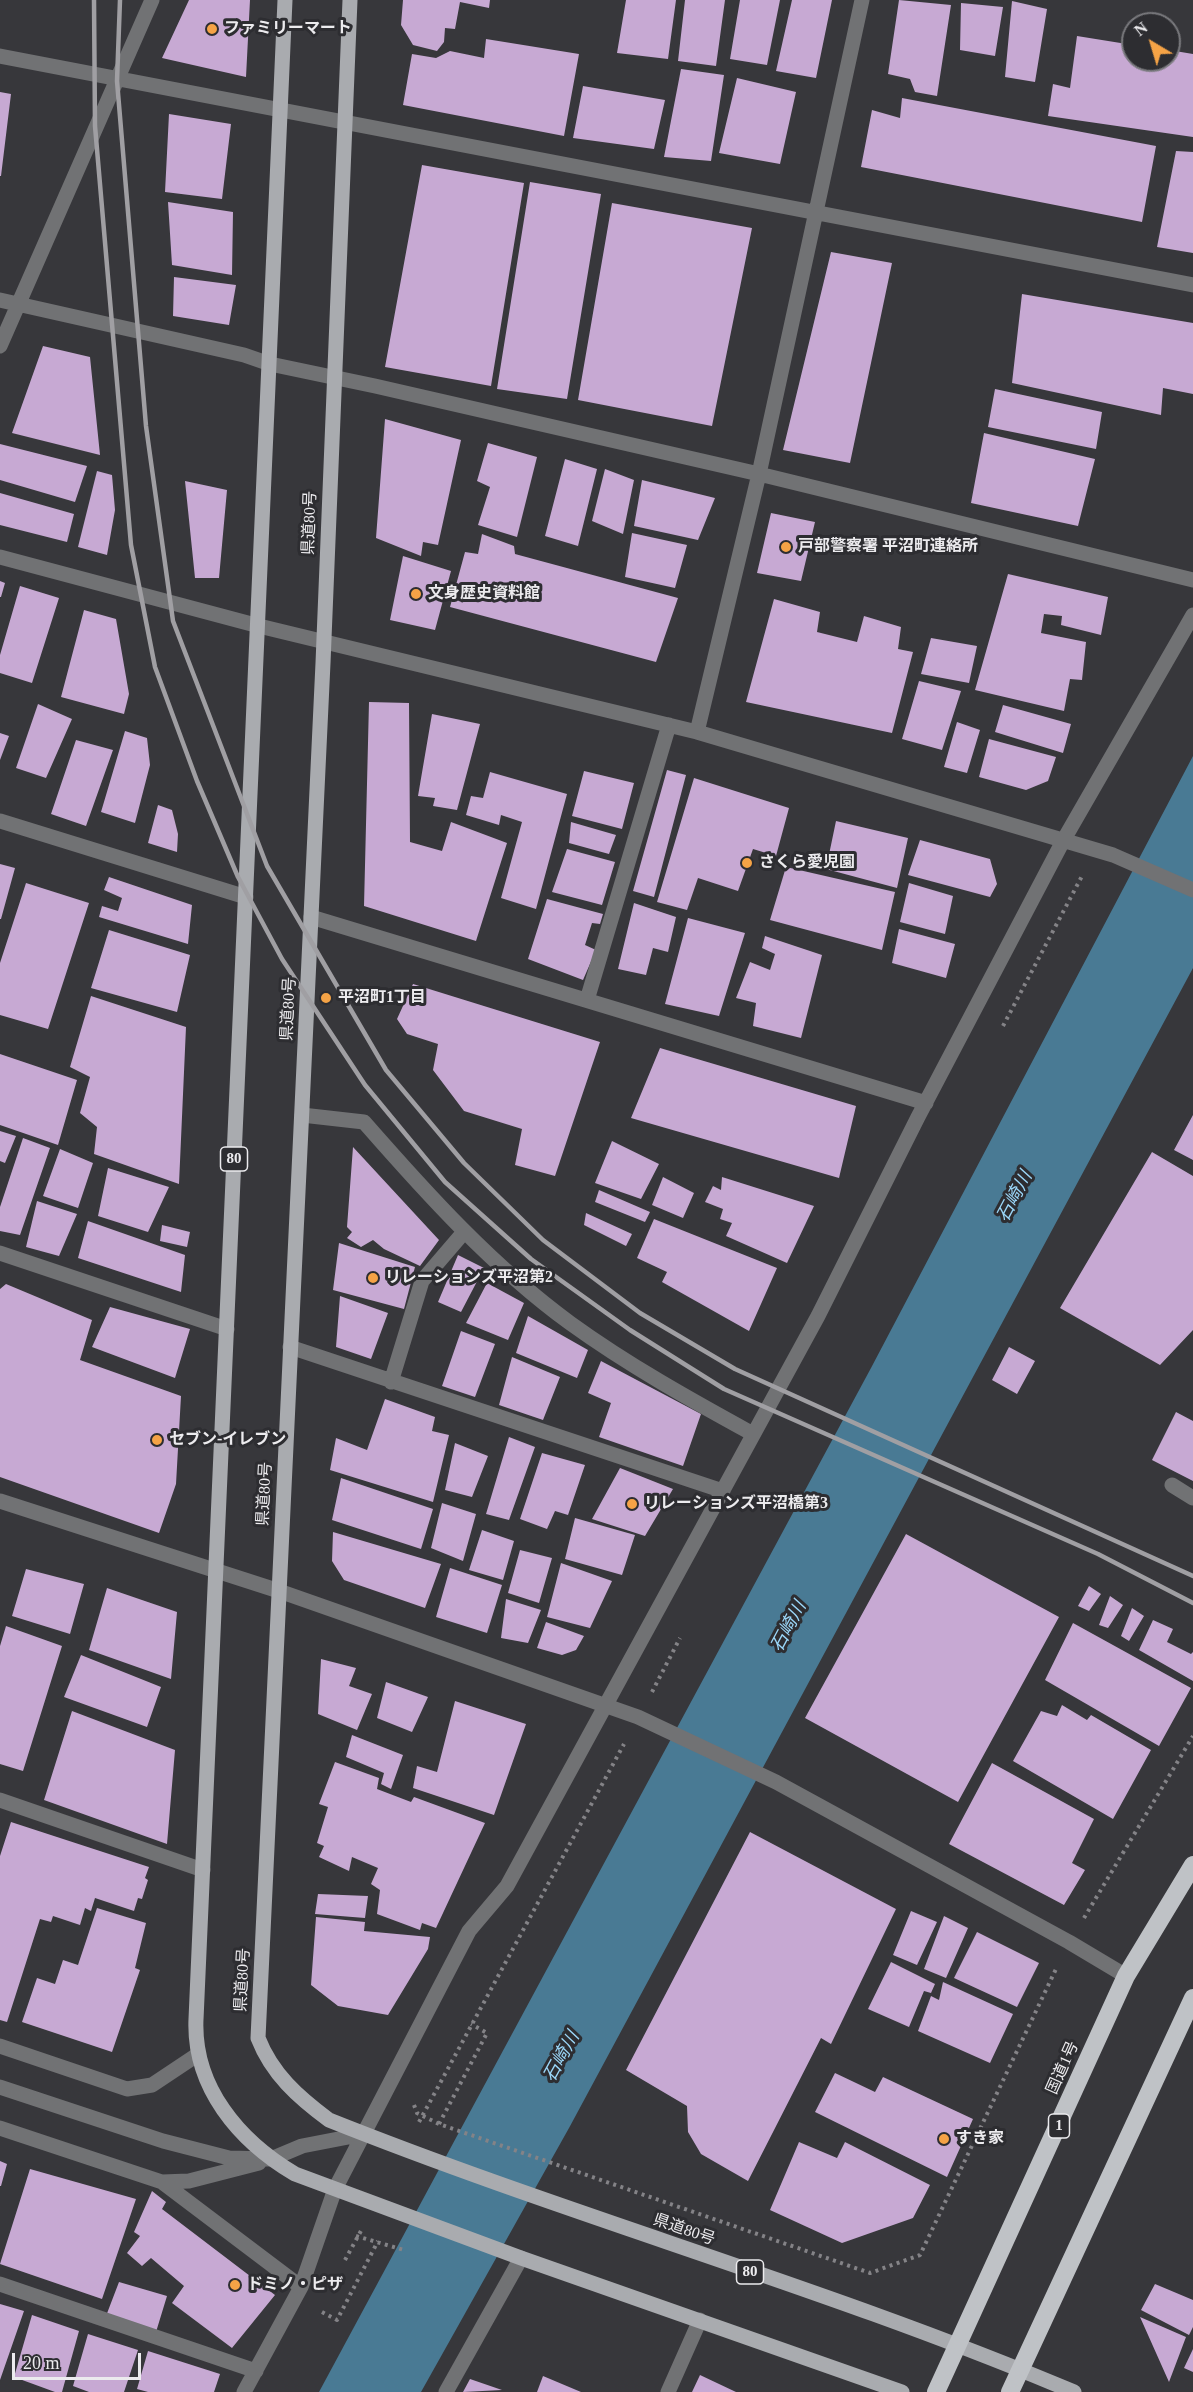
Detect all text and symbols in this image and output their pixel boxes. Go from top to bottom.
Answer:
north arrow [1121,12,1181,72]
place label: ファミリーマート [224,19,352,39]
text: N [1131,19,1151,39]
marker: ファミリーマート [205,22,219,36]
street label: 県道80号 [299,491,321,555]
place label: 戸部警察署 平沼町連絡所 [798,537,978,557]
marker: 戸部警察署 平沼町連絡所 [779,540,793,554]
place label: 文身歴史資料館 [428,584,540,604]
marker: 文身歴史資料館 [409,587,423,601]
place label: さくら愛児園 [759,853,855,873]
marker: さくら愛児園 [740,856,754,870]
street label: 県道80号 [278,977,300,1041]
place label: 平沼町1丁目 [338,988,426,1008]
marker: 平沼町1丁目 [319,991,333,1005]
road number: 80 [220,1147,248,1171]
water label: 石崎川 [993,1168,1037,1226]
place label: リレーションズ平沼第2 [385,1268,553,1288]
marker: リレーションズ平沼第2 [366,1271,380,1285]
place label: セブン-イレブン [169,1430,286,1450]
marker: セブン-イレブン [150,1433,164,1447]
street label: 県道80号 [254,1462,276,1526]
place label: リレーションズ平沼橋第3 [644,1494,828,1514]
marker: リレーションズ平沼橋第3 [625,1497,639,1511]
water label: 石崎川 [767,1598,811,1656]
street label: 県道80号 [232,1948,254,2012]
water label: 石崎川 [539,2028,585,2086]
street label: 国道1号 [1043,2039,1083,2097]
road number: 1 [1048,2114,1070,2138]
place label: すき家 [956,2129,1004,2149]
marker: すき家 [937,2132,951,2146]
street label: 県道80号 [651,2211,717,2249]
road number: 80 [736,2260,764,2284]
place label: ドミノ・ピザ [247,2275,343,2295]
marker: ドミノ・ピザ [228,2278,242,2292]
scale bar [15,2341,144,2379]
text: 20 m [23,2353,60,2373]

